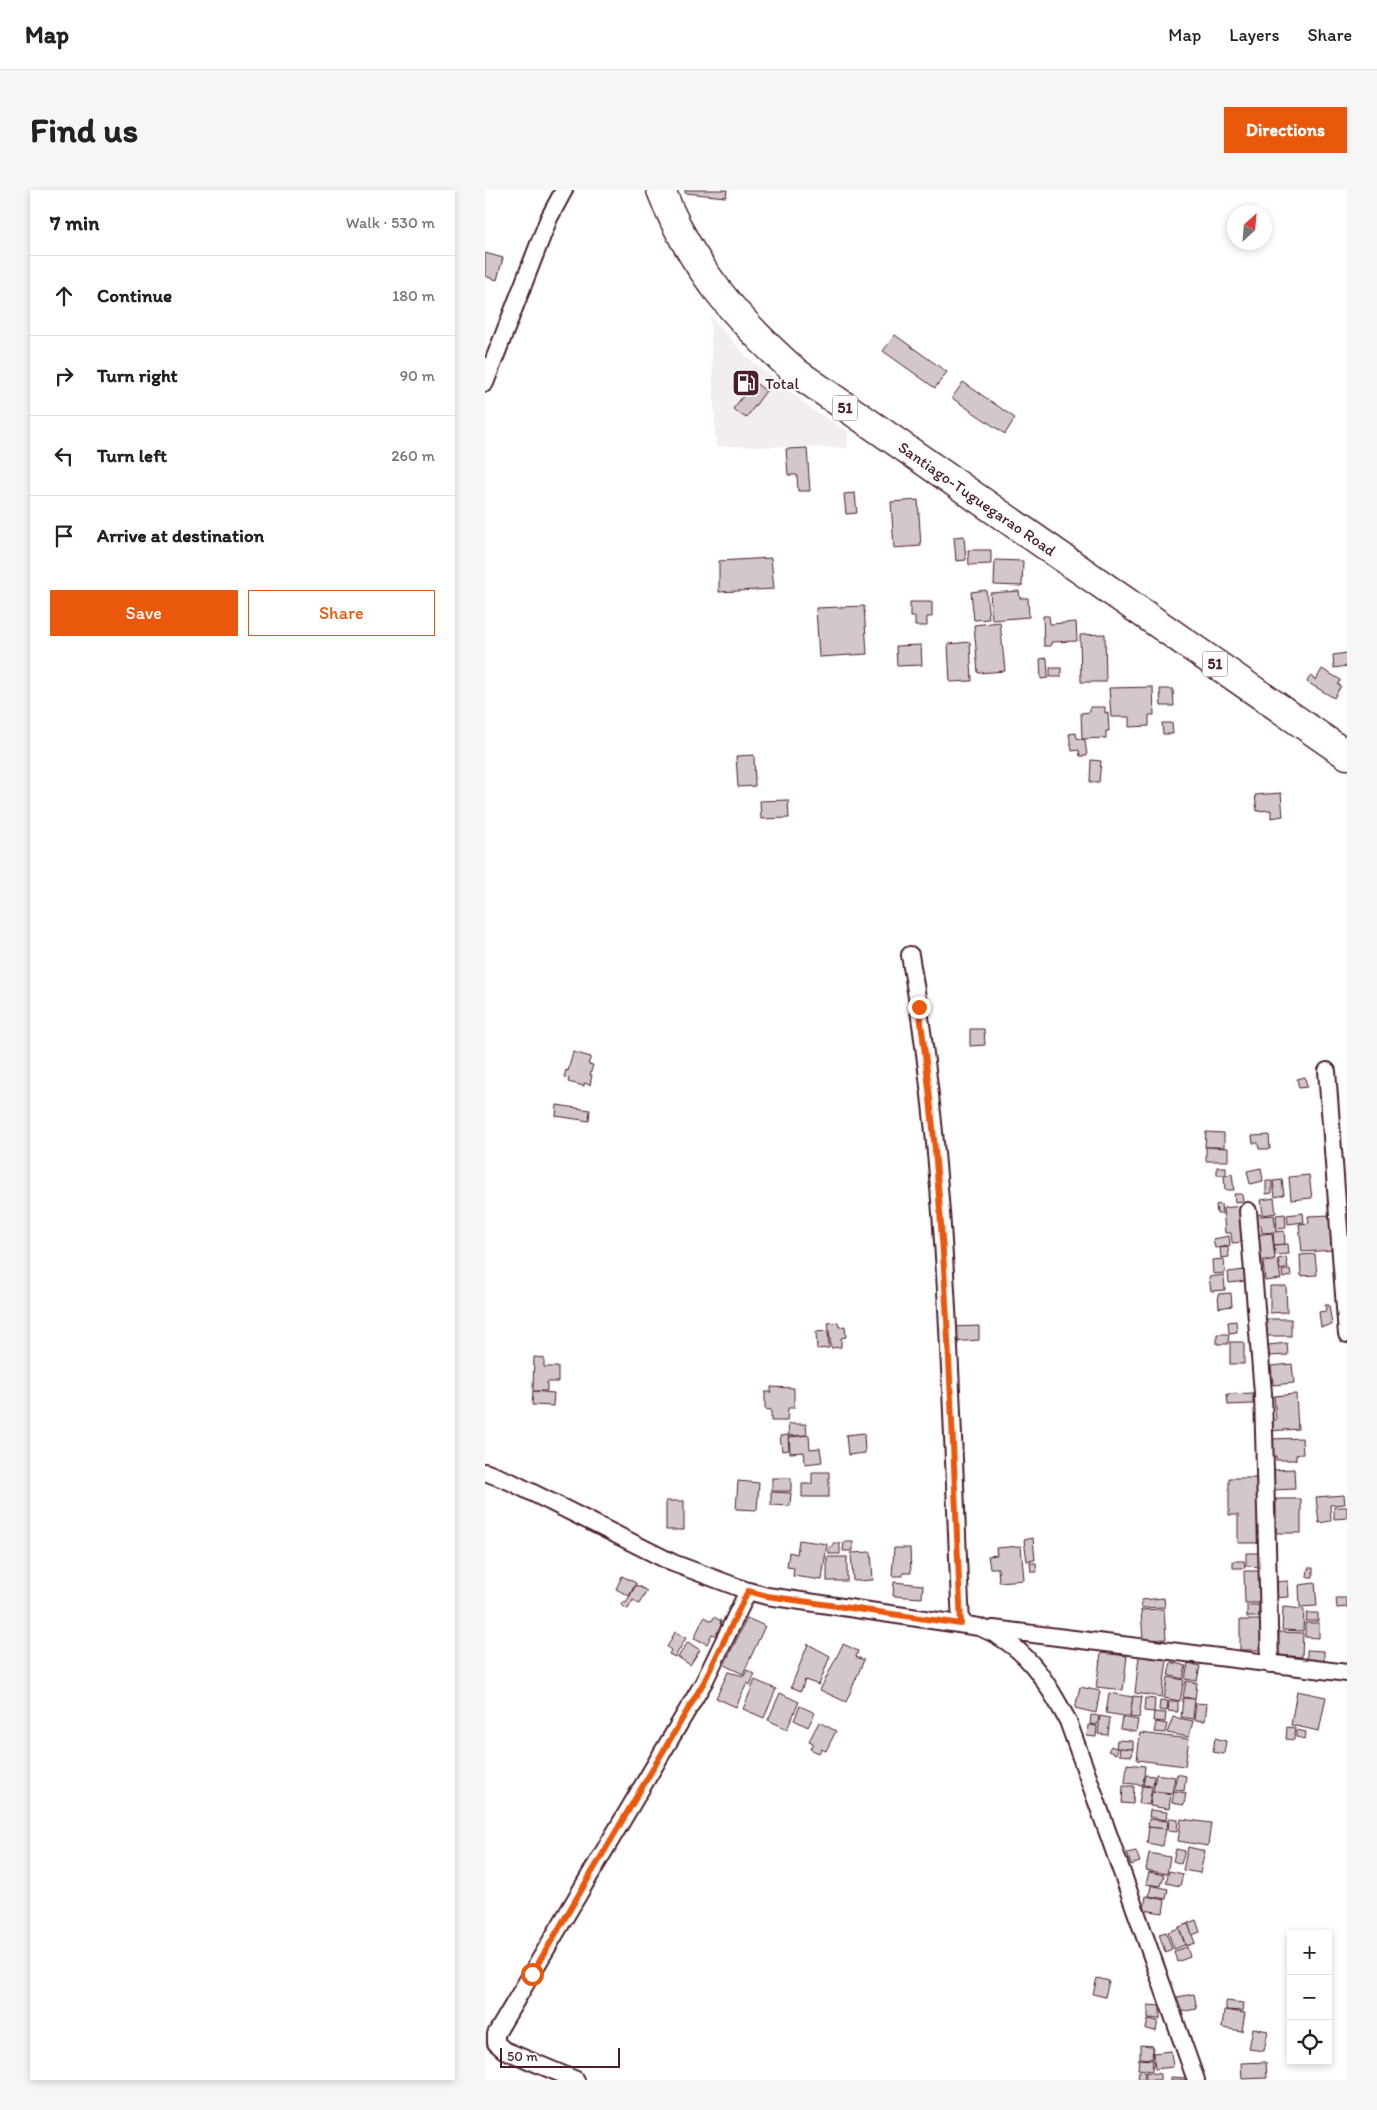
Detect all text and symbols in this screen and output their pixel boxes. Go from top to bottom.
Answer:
text: Map [25,20,69,49]
text: Map [1168,24,1201,46]
text: Layers [1229,24,1279,46]
text: Share [1307,24,1352,46]
button: Directions [1224,107,1347,153]
text: Find us [30,109,138,151]
north arrow [1227,205,1272,250]
text: 7 min [50,210,99,235]
text: Walk · 530 m [346,213,435,232]
icon: ahead [50,282,78,310]
text: Continue [97,284,172,307]
text: 180 m [392,286,435,305]
icon: right [50,362,78,390]
text: Turn right [97,364,178,387]
text: 90 m [400,366,435,385]
fuel station icon: Total [731,368,761,398]
place label: Total [765,374,799,393]
road number: 51 [833,396,857,420]
street label: Santiago-Tuguegarao Road [895,437,1060,560]
icon: left [50,442,78,470]
text: Turn left [97,444,167,467]
text: 260 m [391,446,435,465]
icon: arrive [50,522,78,550]
text: Arrive at destination [97,524,264,547]
button: Save [50,590,238,636]
button: Share [248,590,435,636]
road number: 51 [1203,652,1227,676]
route end [908,996,931,1019]
map controls [1287,1930,1332,2065]
button: + [1287,1930,1332,1975]
route start [521,1963,544,1986]
button: − [1287,1975,1332,2020]
button: locate [1287,2020,1332,2065]
scale bar [500,2045,620,2068]
text: 50 m [507,2048,538,2065]

